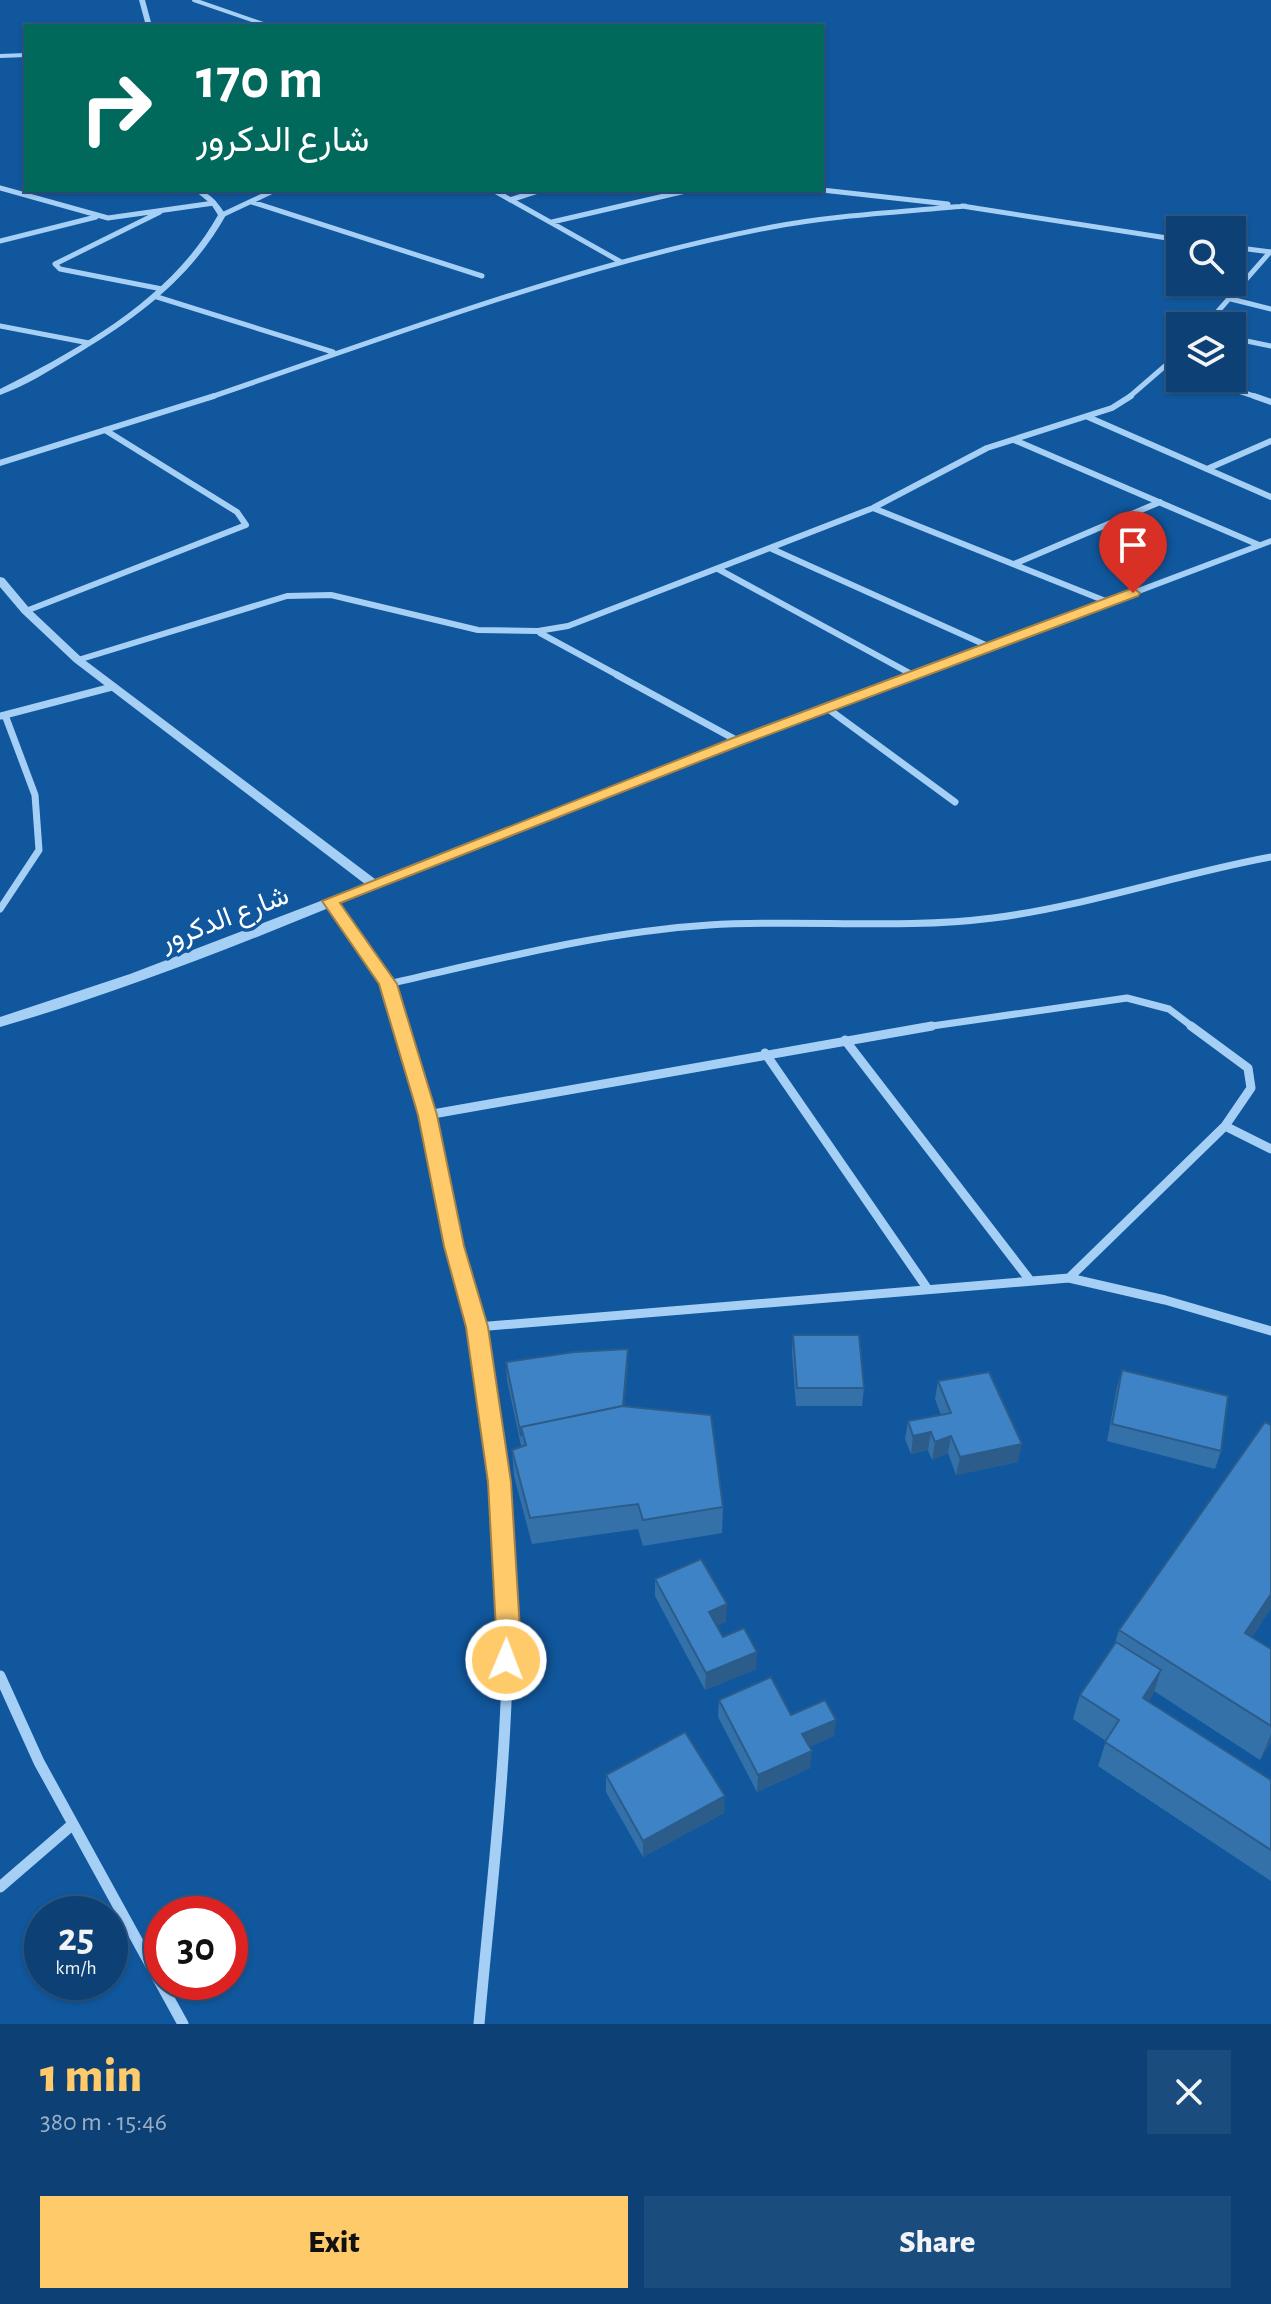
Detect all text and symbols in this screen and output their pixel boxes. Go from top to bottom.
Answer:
text: 170 m [196,52,323,108]
icon: right [64,56,168,160]
text: شارع الدكرور [196,122,369,158]
map controls [1166,216,1246,392]
button: search [1166,216,1246,296]
button: layers [1166,312,1246,392]
pin [1099,511,1167,593]
icon: arrive [1111,523,1155,567]
street label: شارع الدكرور [156,882,294,959]
position arrow [464,1618,548,1702]
speed limit sign: 30 [144,1896,248,2000]
text: 25 [58,1918,94,1958]
text: km/h [55,1958,97,1978]
button: close [1147,2050,1231,2134]
text: 1 min [40,2053,142,2101]
text: 380 m · 15:46 [40,2109,167,2135]
button: Exit [40,2196,628,2288]
button: Share [644,2196,1231,2288]

